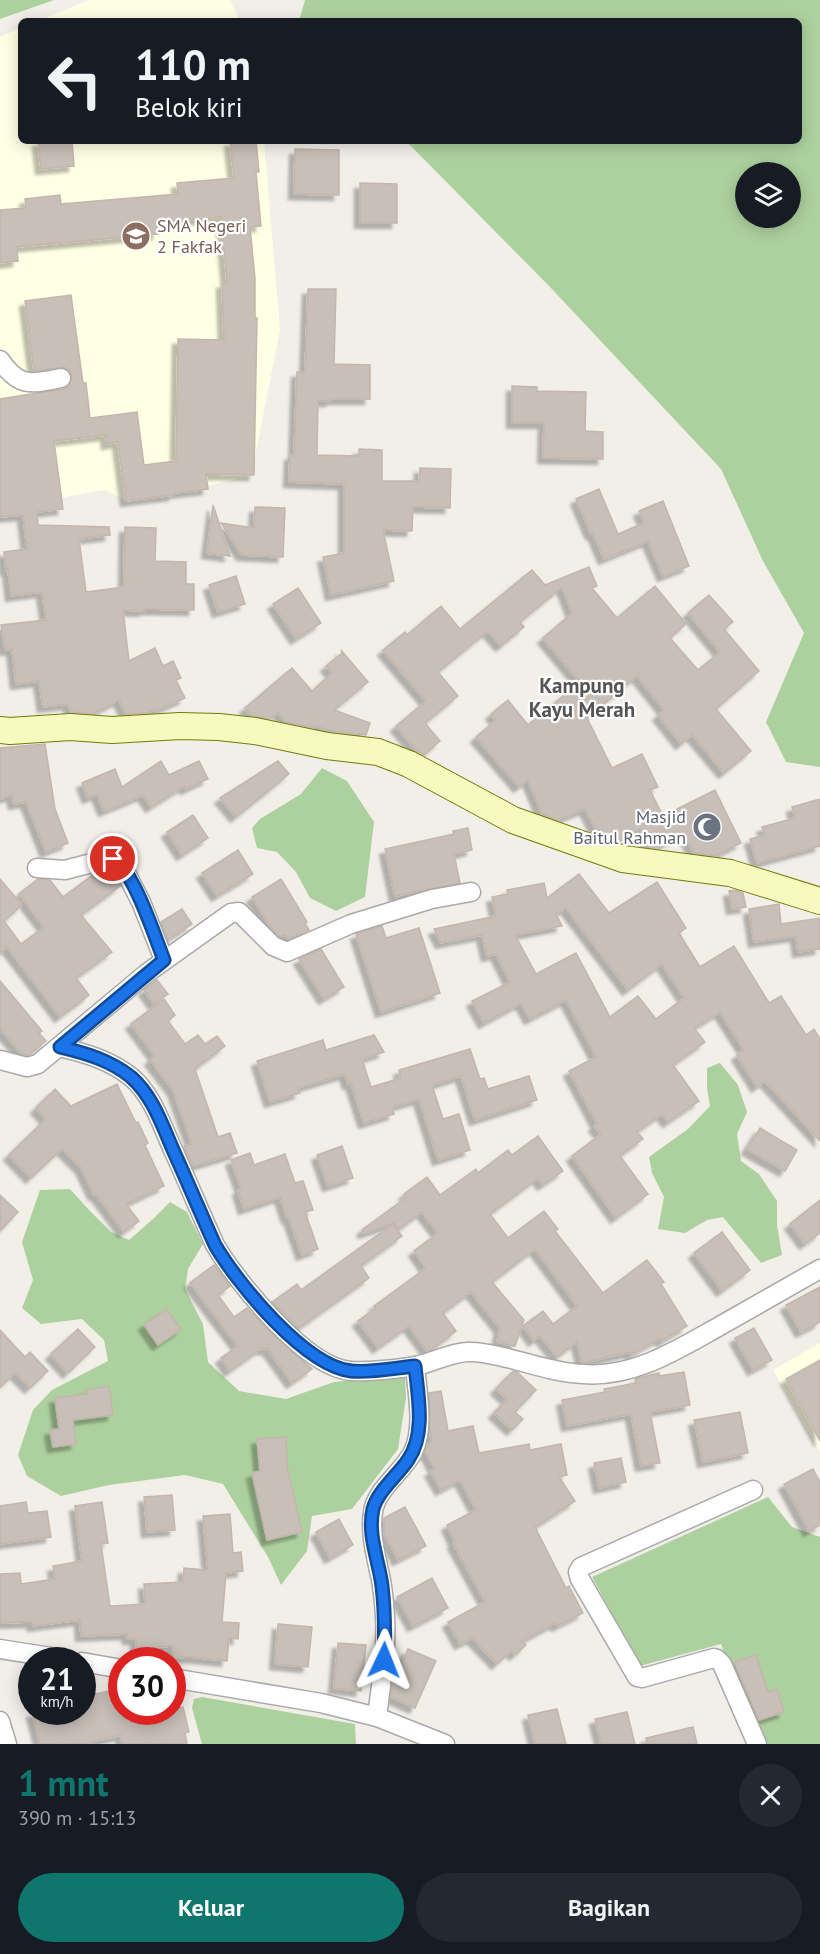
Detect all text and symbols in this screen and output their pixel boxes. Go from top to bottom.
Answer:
text: 110 m [135,37,251,92]
icon: left [36,42,114,120]
text: Belok kiri [135,90,243,124]
map controls [735,162,801,228]
button: layers [735,162,801,228]
place label: SMA Negeri 2 Fakfak [157,214,246,258]
school or university icon: SMA Negeri 2 Fakfak [120,220,152,252]
district label: Kampung Kayu Merah [529,672,635,723]
place label: Masjid Baitul Rahman [573,805,686,849]
mosque icon: Masjid Baitul Rahman [691,811,723,843]
pin [87,833,138,884]
icon: arrive [96,842,129,875]
position arrow [352,1628,416,1692]
speed limit sign: 30 [108,1647,186,1725]
text: 21 [40,1659,74,1698]
text: km/h [41,1692,73,1711]
text: 1 mnt [18,1759,109,1806]
button: close [739,1764,802,1827]
text: 390 m · 15:13 [18,1805,136,1831]
button: Keluar [18,1873,404,1942]
button: Bagikan [416,1873,802,1942]

